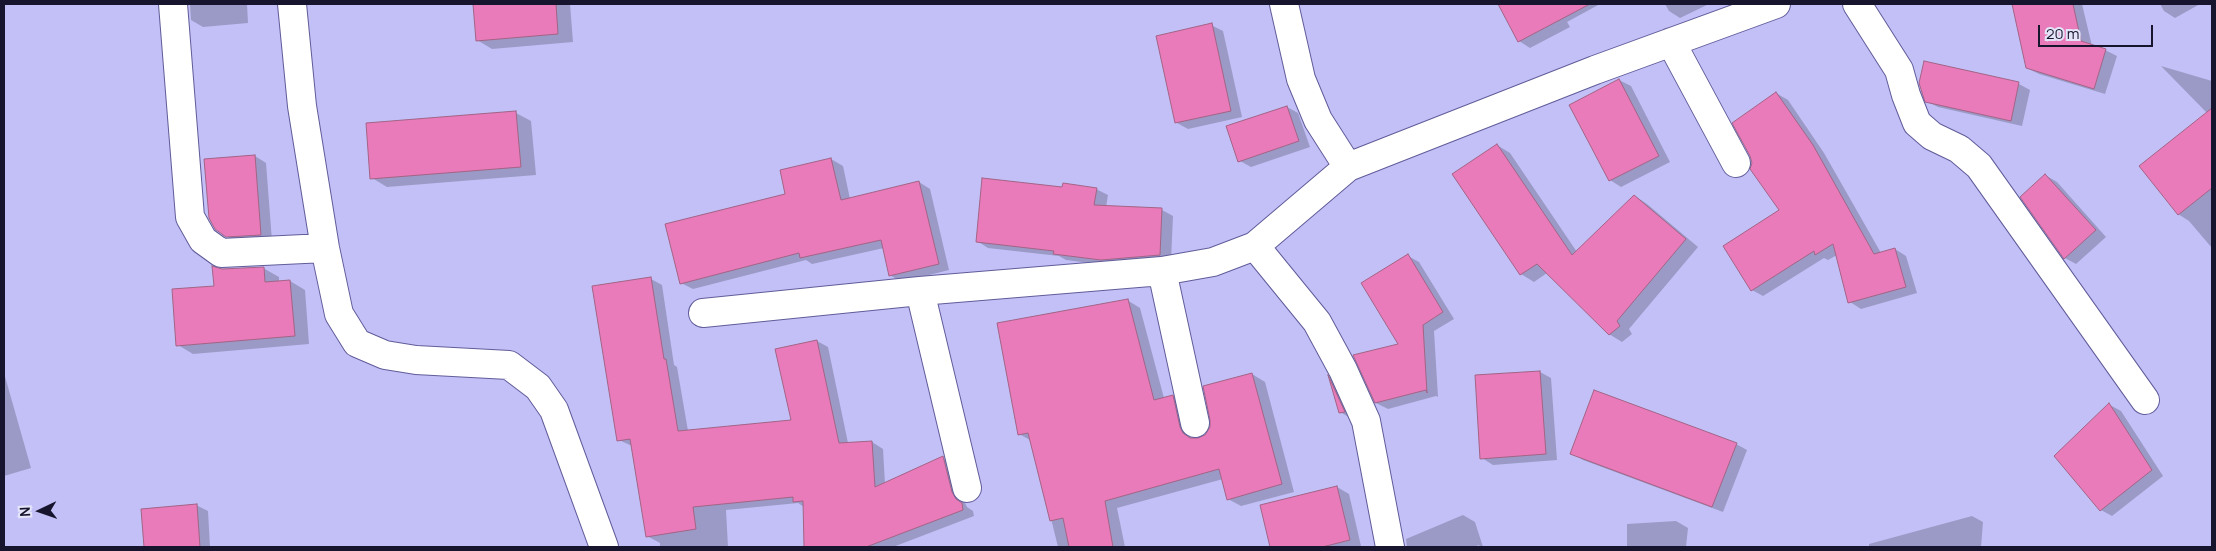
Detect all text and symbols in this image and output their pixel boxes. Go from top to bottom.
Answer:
scale bar [2041,15,2156,47]
text: 20 m [2046,23,2079,44]
north arrow [15,486,65,536]
text: N [15,506,34,517]

